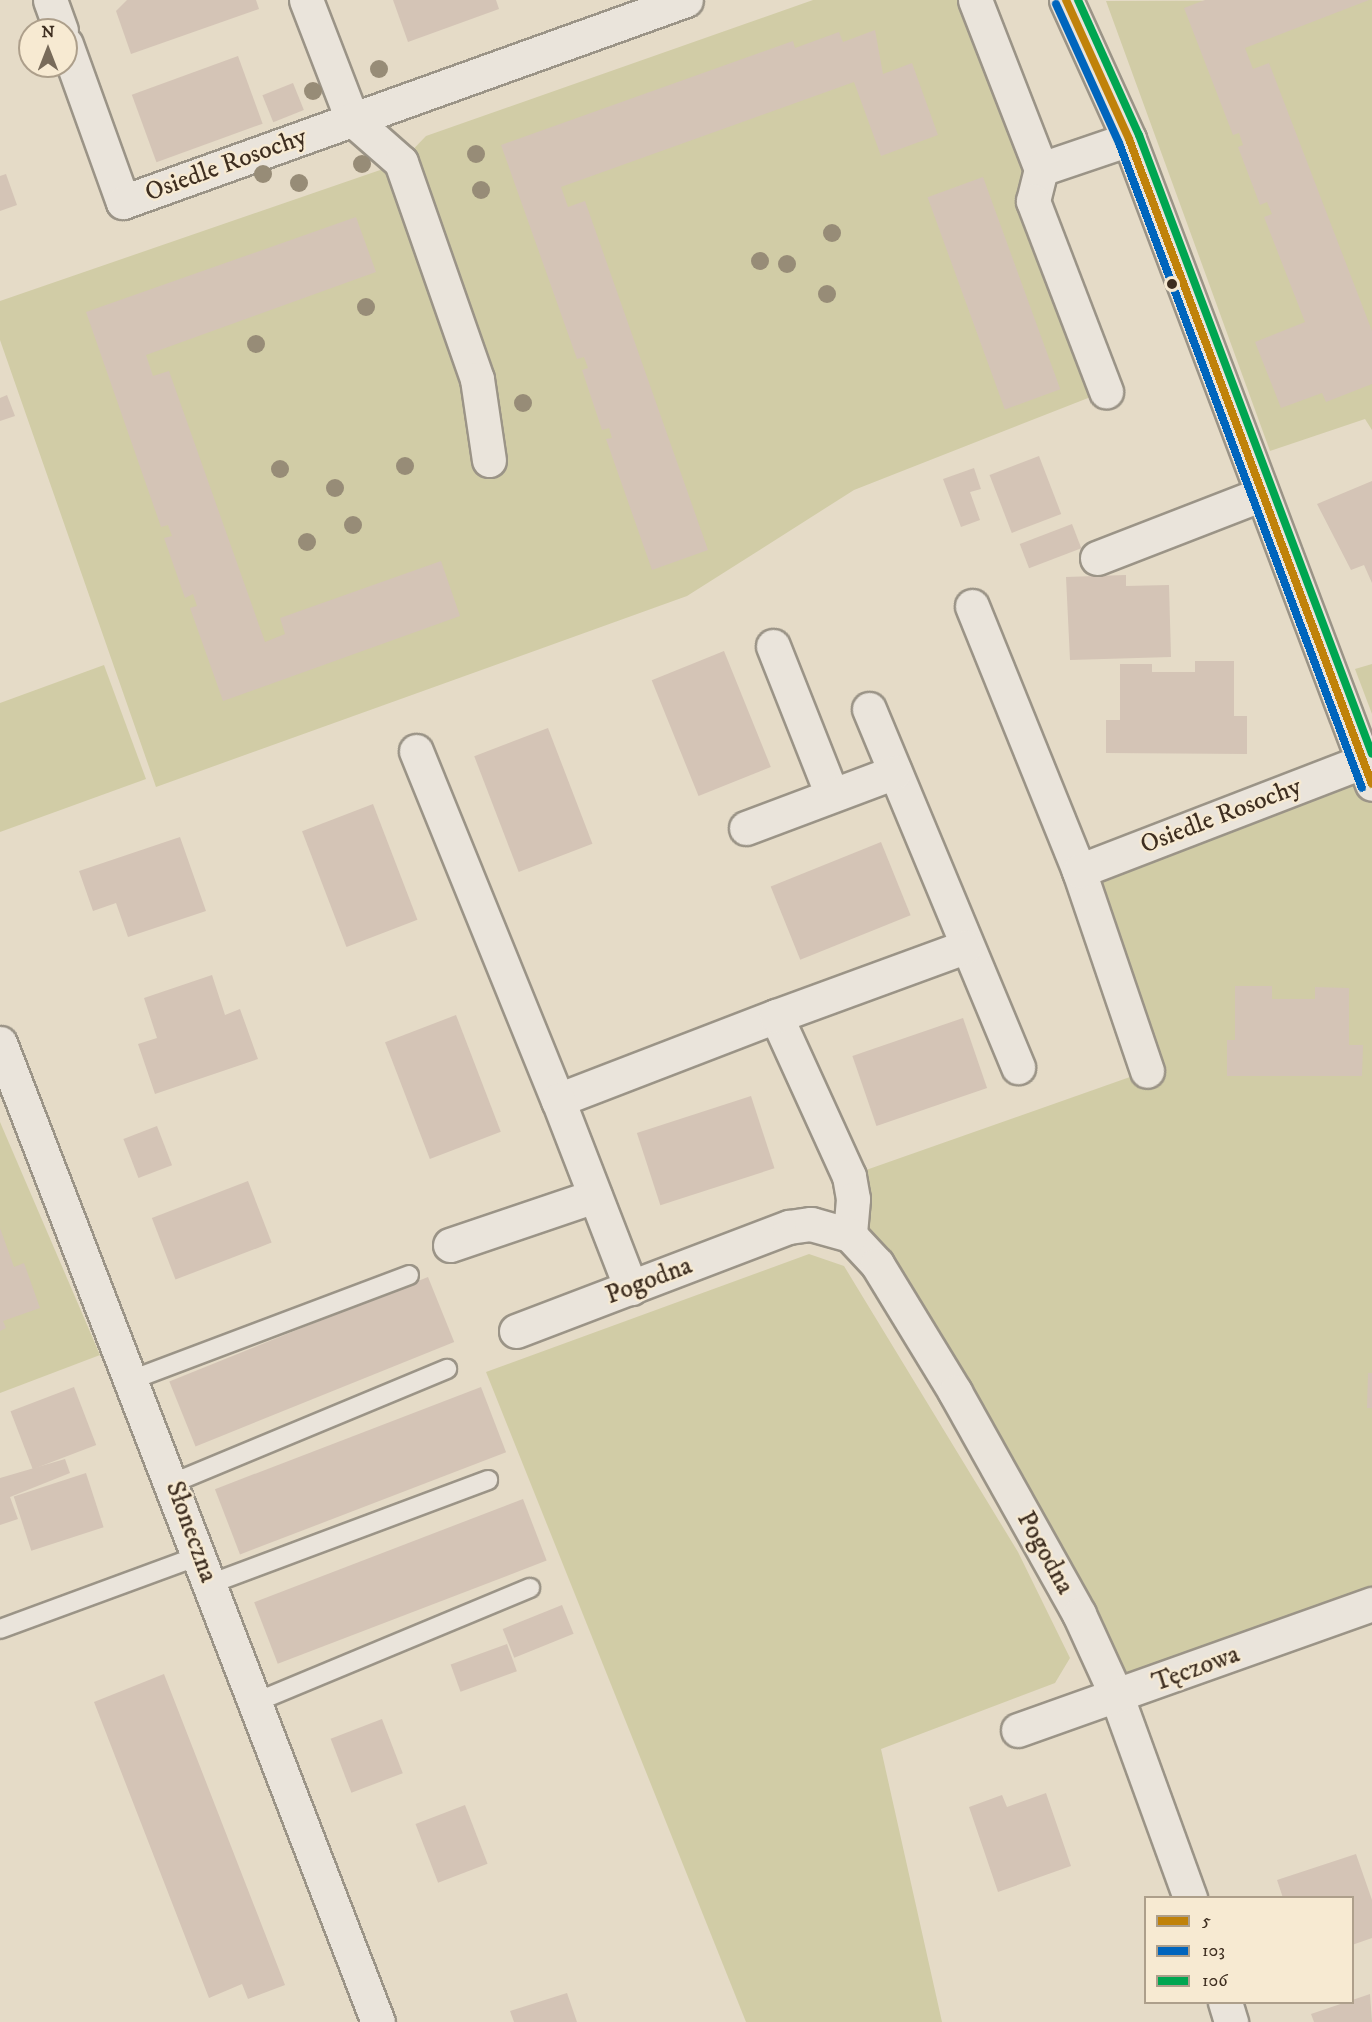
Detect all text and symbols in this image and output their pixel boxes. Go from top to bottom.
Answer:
north arrow [18,18,78,78]
text: N [41,22,55,42]
street label: Osiedle Rosochy [141,121,311,209]
unlabelled marker [1166,278,1178,290]
street label: Osiedle Rosochy [1136,771,1306,861]
street label: Pogodna [601,1250,697,1312]
street label: Słoneczna [158,1477,224,1587]
street label: Pogodna [1010,1506,1080,1600]
street label: Tęczowa [1148,1639,1244,1699]
legend [1144,1896,1354,2004]
text: 5 [1202,1910,1211,1932]
text: 103 [1202,1940,1225,1962]
text: 106 [1202,1970,1228,1992]

